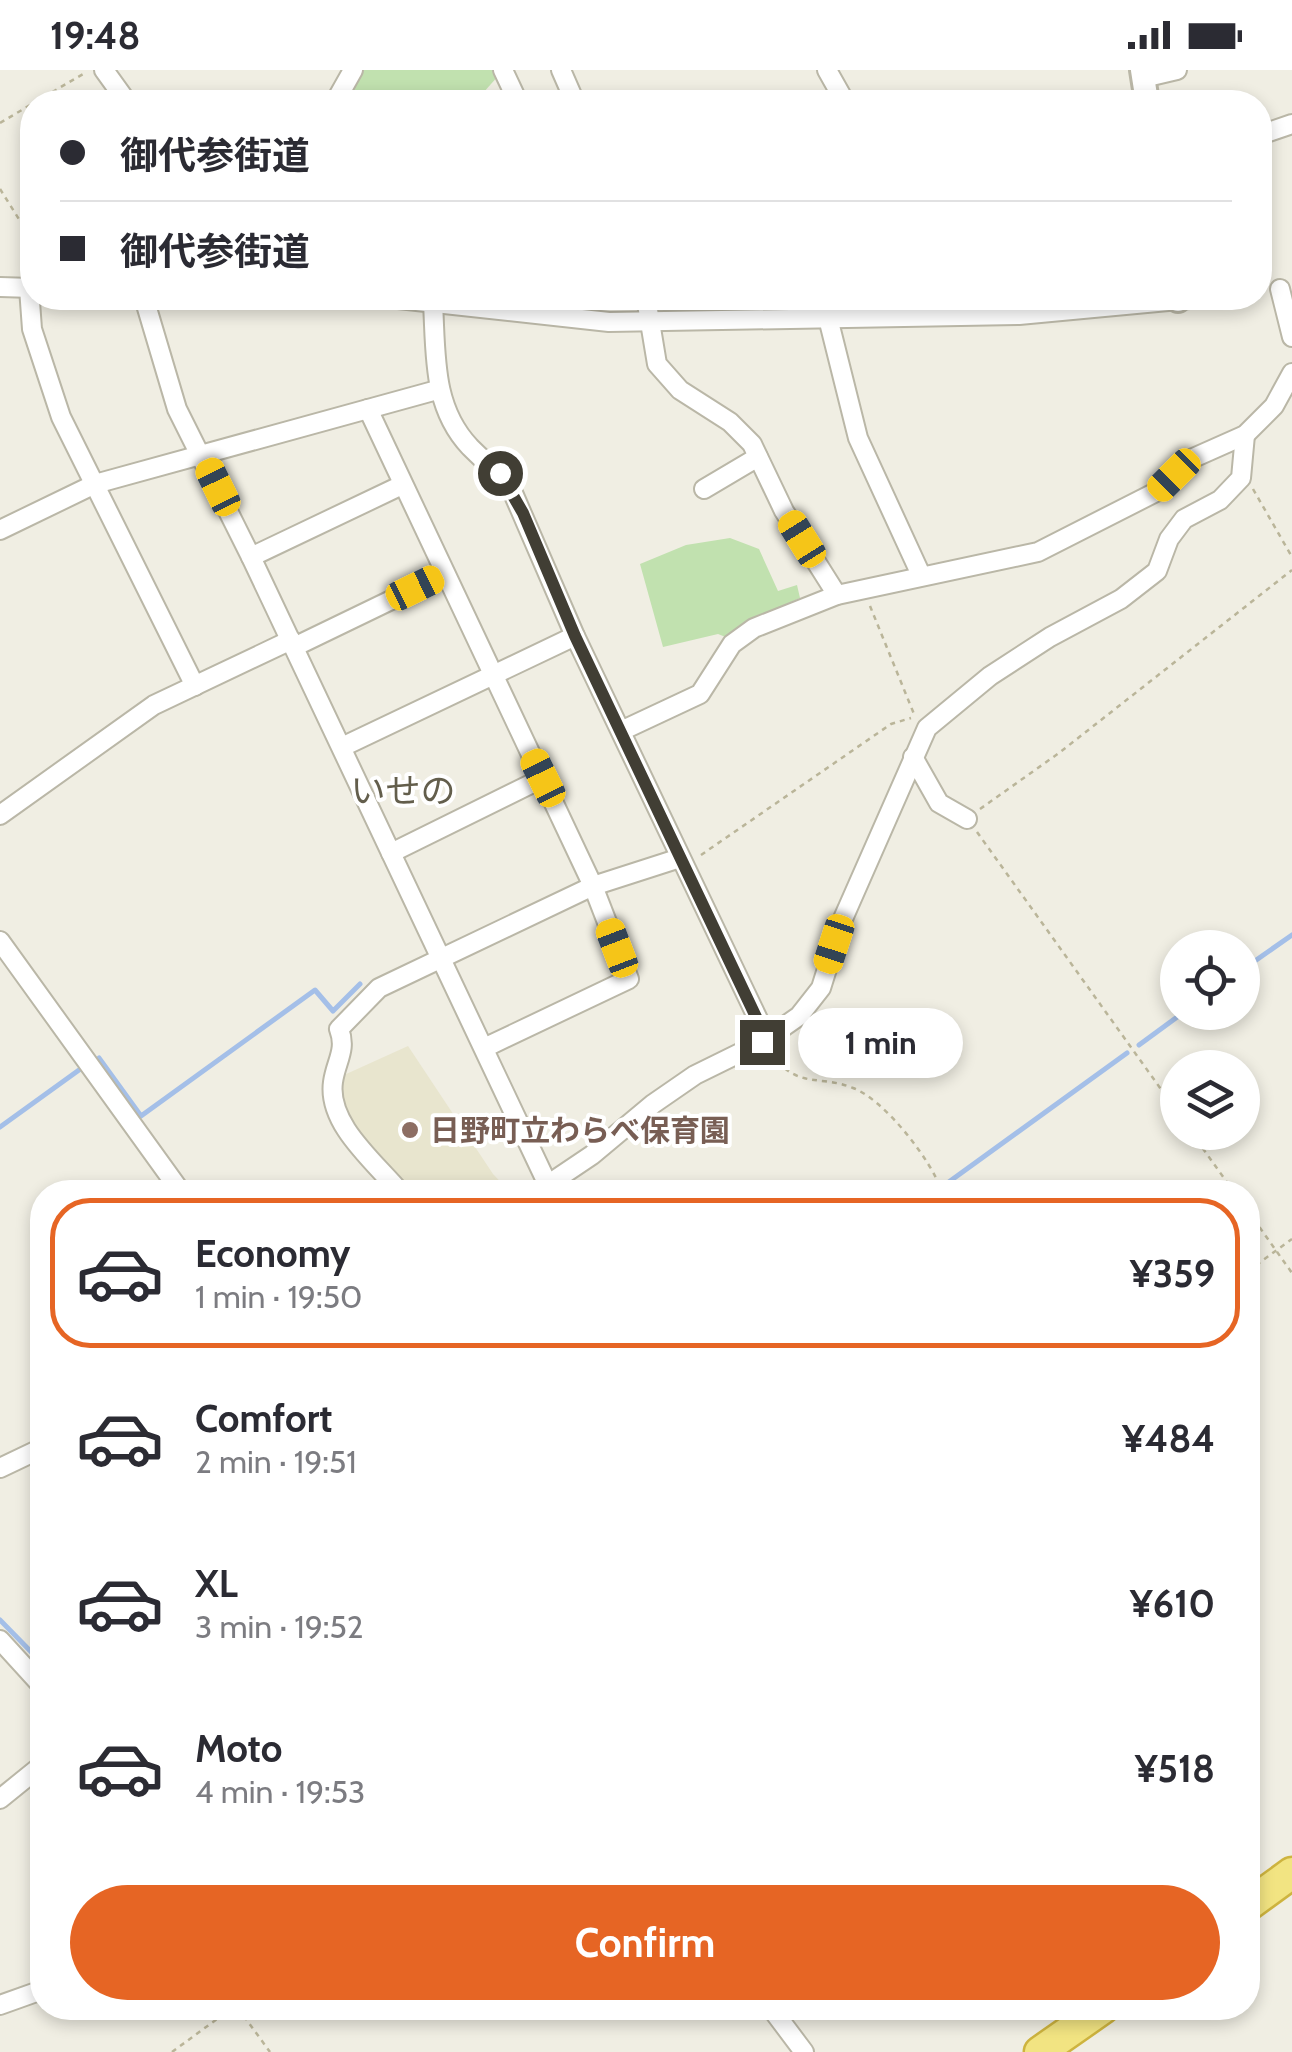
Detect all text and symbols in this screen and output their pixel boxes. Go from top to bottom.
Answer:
text: 19:48 [50,12,140,59]
text: 御代参街道 [120,132,310,179]
text: 御代参街道 [120,228,310,275]
car [1142,443,1206,507]
route start [478,451,523,496]
car [191,453,245,521]
car [773,506,831,572]
car [381,561,449,615]
car [516,744,570,812]
district label: いせの [350,769,456,812]
car [810,911,858,977]
car [592,915,642,981]
map controls [1160,930,1260,1150]
button: locate [1160,930,1260,1030]
callout: 1 min [797,1007,962,1077]
route end [740,1020,785,1065]
text: 1 min [844,1023,917,1062]
button: layers [1160,1050,1260,1150]
place label: 日野町立わらべ保育園 [430,1112,730,1149]
marker: 日野町立わらべ保育園 [399,1119,421,1141]
icon: car [75,1228,165,1318]
text: Economy [195,1230,350,1277]
text: ¥359 [1130,1250,1215,1297]
text: 1 min · 19:50 [195,1277,362,1316]
icon: car [75,1393,165,1483]
text: Comfort [195,1395,332,1442]
text: ¥484 [1122,1415,1215,1462]
text: 2 min · 19:51 [195,1442,357,1481]
icon: car [75,1558,165,1648]
text: XL [195,1560,238,1607]
text: ¥610 [1130,1580,1215,1627]
text: 3 min · 19:52 [195,1607,364,1646]
icon: car [75,1723,165,1813]
text: Moto [195,1725,282,1772]
text: ¥518 [1135,1745,1215,1792]
text: 4 min · 19:53 [195,1772,365,1811]
button: Confirm [70,1885,1220,2000]

